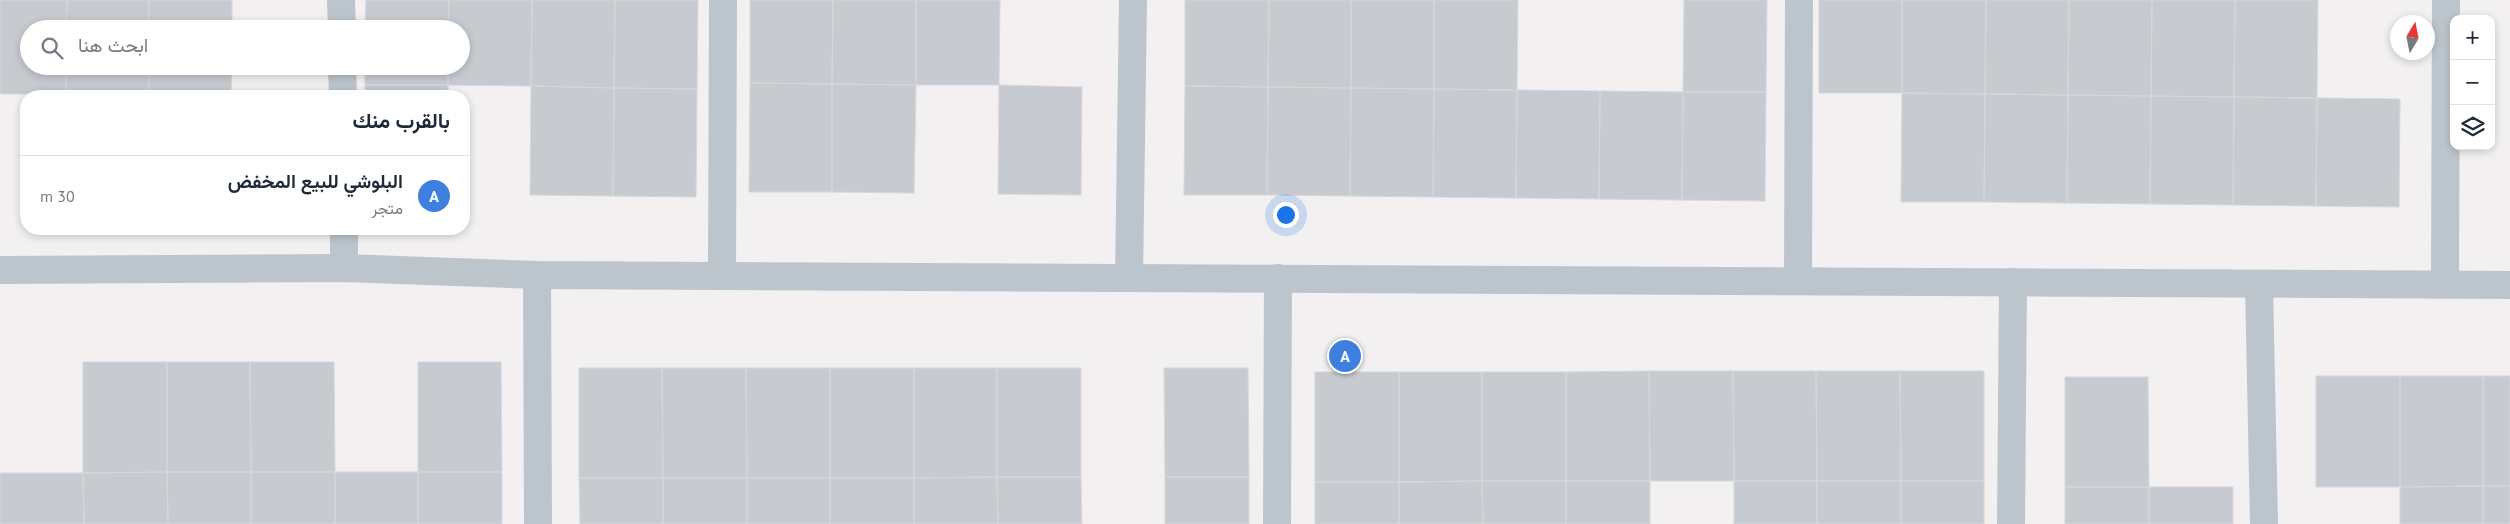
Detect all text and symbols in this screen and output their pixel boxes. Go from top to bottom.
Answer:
north arrow [2390,15,2435,60]
map controls [2450,15,2495,150]
button: + [2450,15,2495,60]
search box [20,20,470,75]
text: ابحث هنا [78,33,148,57]
icon: search [38,34,66,62]
button: − [2450,60,2495,105]
button: layers [2450,105,2495,150]
text: بالقرب منك [352,107,450,134]
text: البلوشي للبيع المخفض [228,169,403,193]
text: 30 m [40,186,75,206]
text: A [429,186,439,206]
text: متجر [372,198,403,218]
your location [1273,202,1299,228]
pin: A [1329,337,1361,375]

